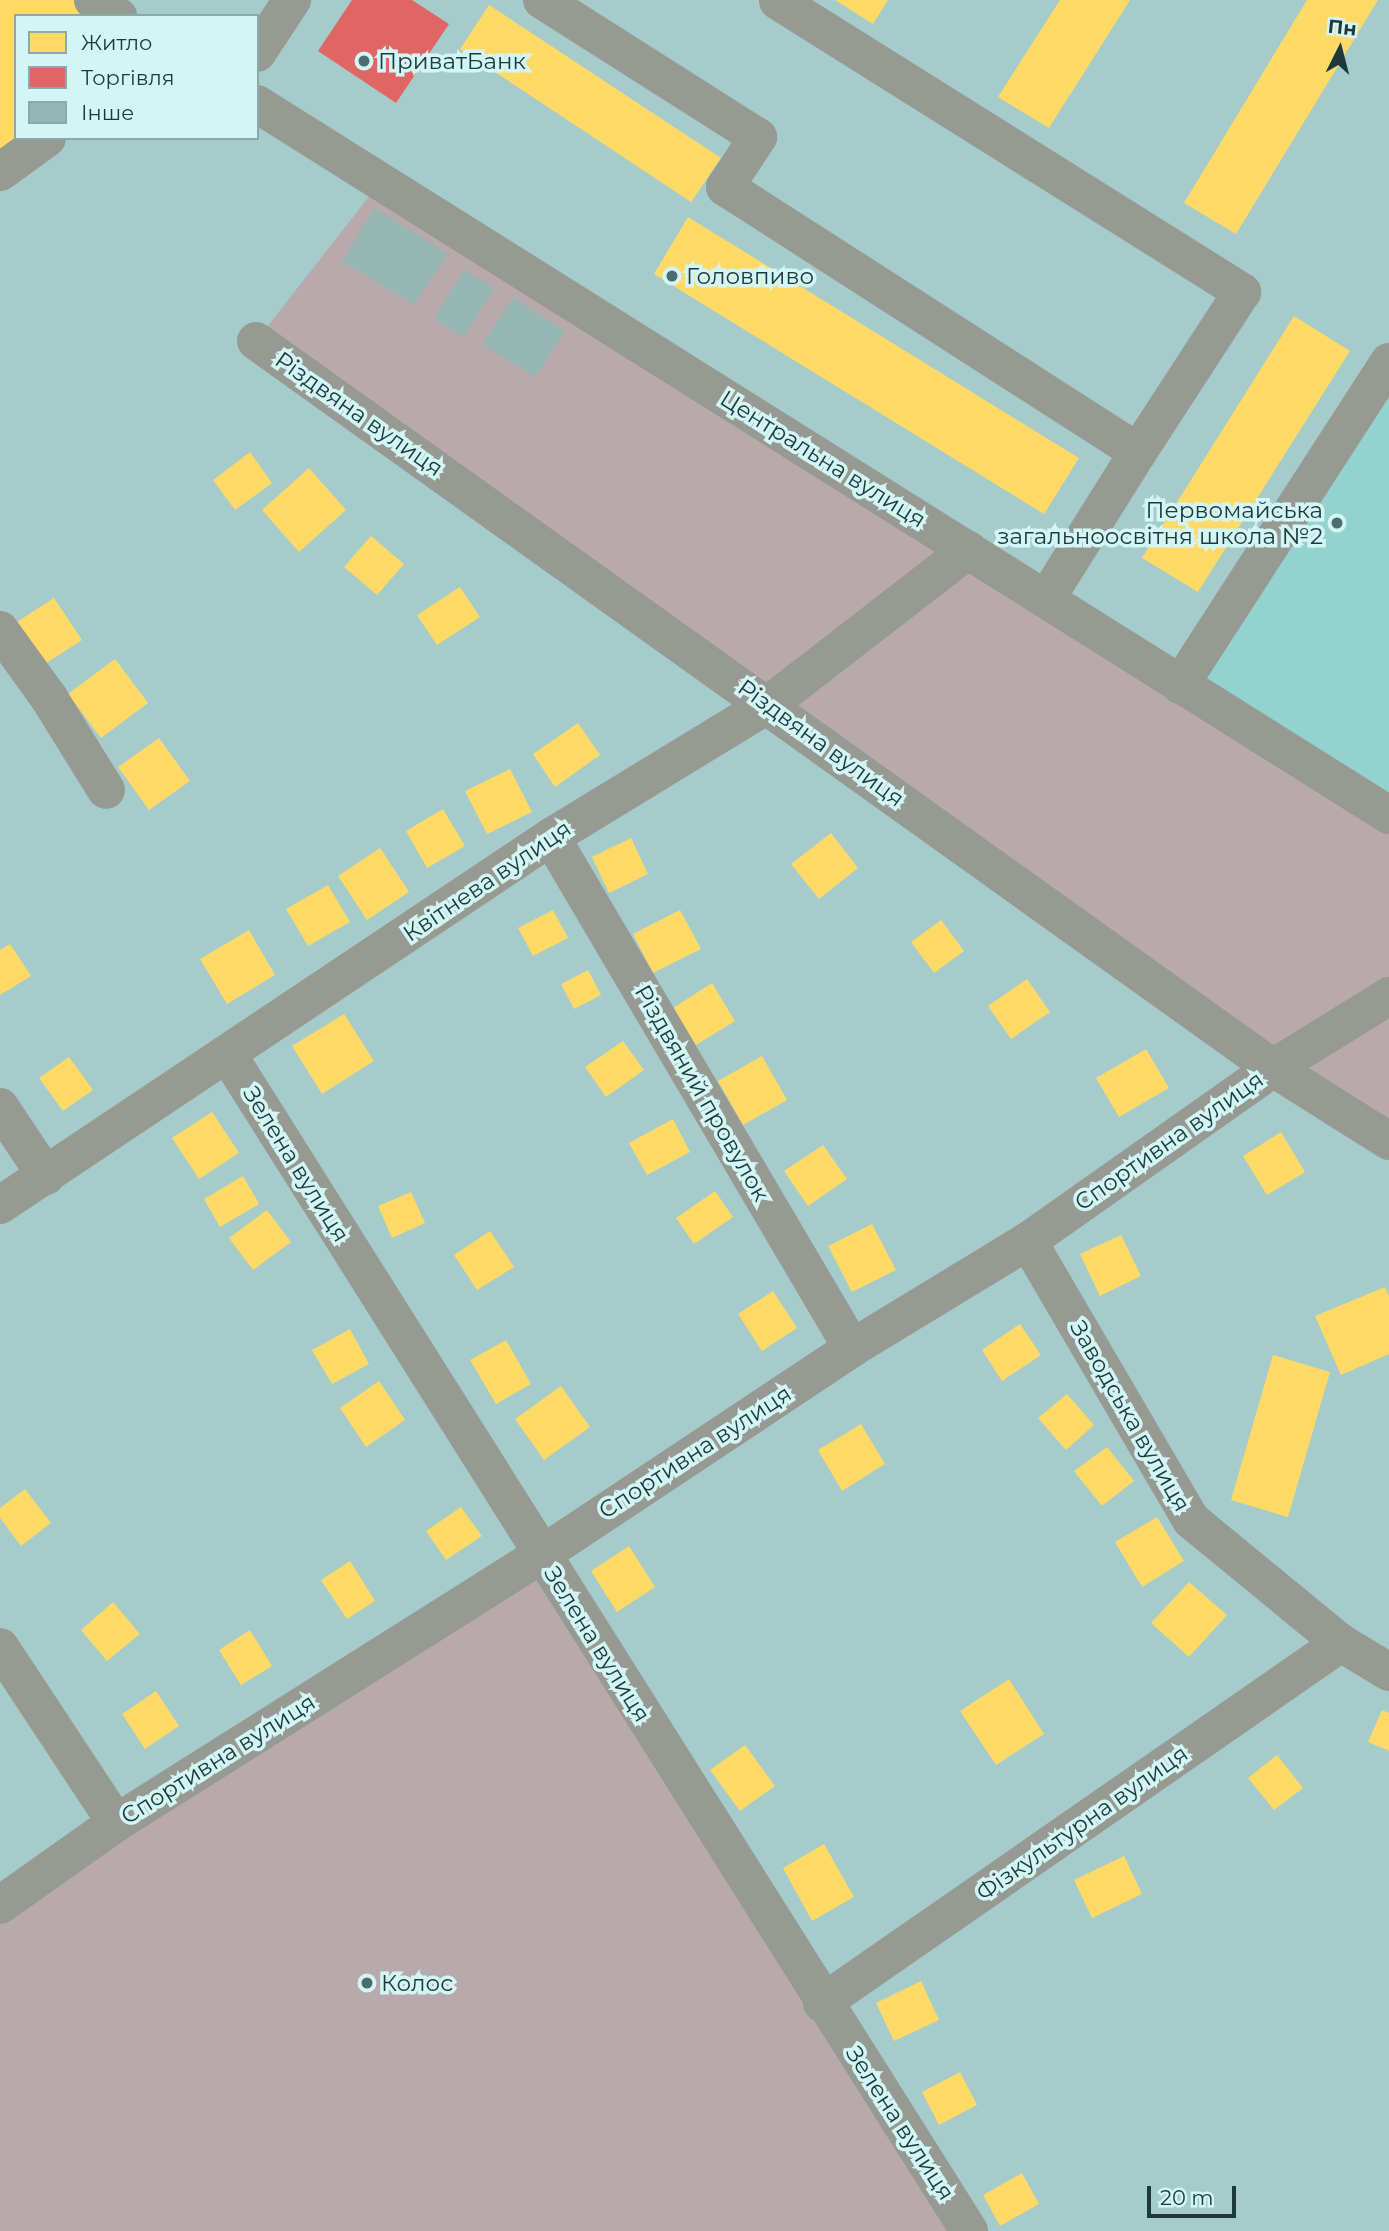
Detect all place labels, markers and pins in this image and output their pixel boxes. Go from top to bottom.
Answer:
place label: ПриватБанк [378,47,526,75]
marker: ПриватБанк [356,53,372,69]
place label: Головпиво [686,262,814,290]
marker: Головпиво [664,268,680,284]
place label: Первомайська загальноосвітня школа №2 [997,496,1323,550]
marker: Первомайська загальноосвітня школа №2 [1329,515,1345,531]
place label: Колос [381,1969,453,1997]
marker: Колос [359,1975,375,1991]

